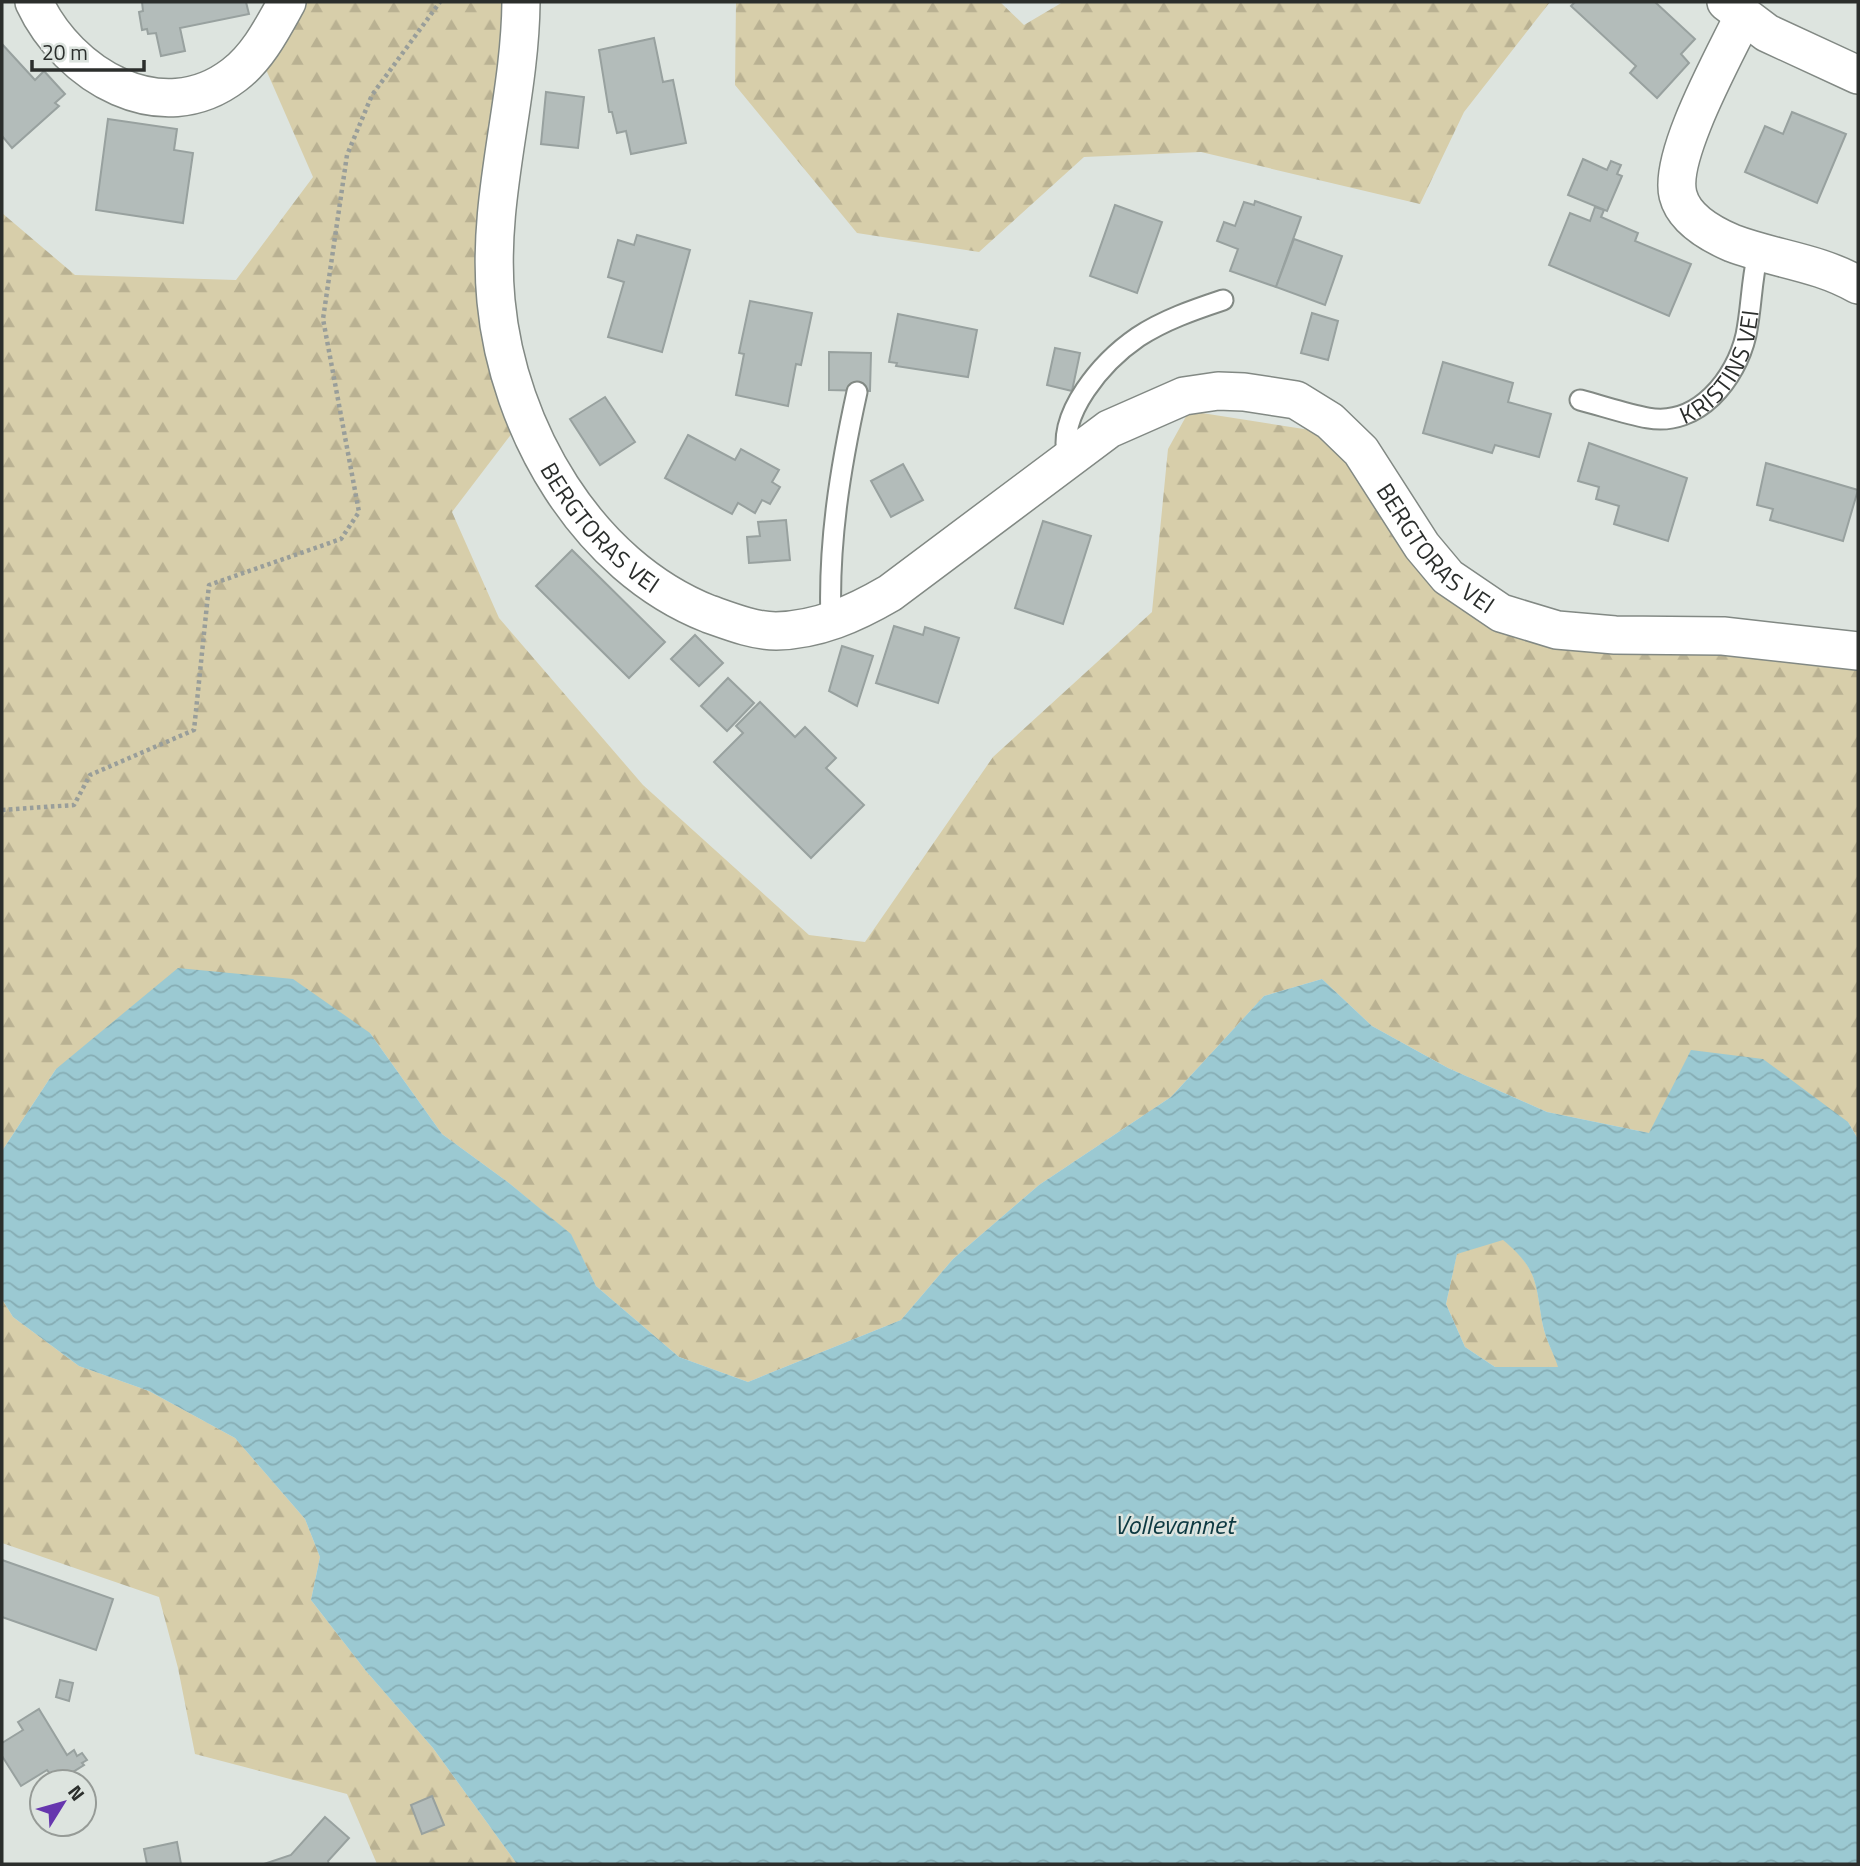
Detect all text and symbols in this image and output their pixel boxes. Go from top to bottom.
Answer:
scale bar [32,28,144,72]
text: 20 m [42,36,88,68]
street label: KRISTINS VEI [1673,308,1768,433]
street label: BERGTORAS VEI [532,455,667,602]
street label: BERGTORAS VEI [1368,476,1502,622]
water label: Vollevannet [1114,1505,1237,1544]
north arrow [28,1768,98,1838]
text: N [61,1778,93,1806]

